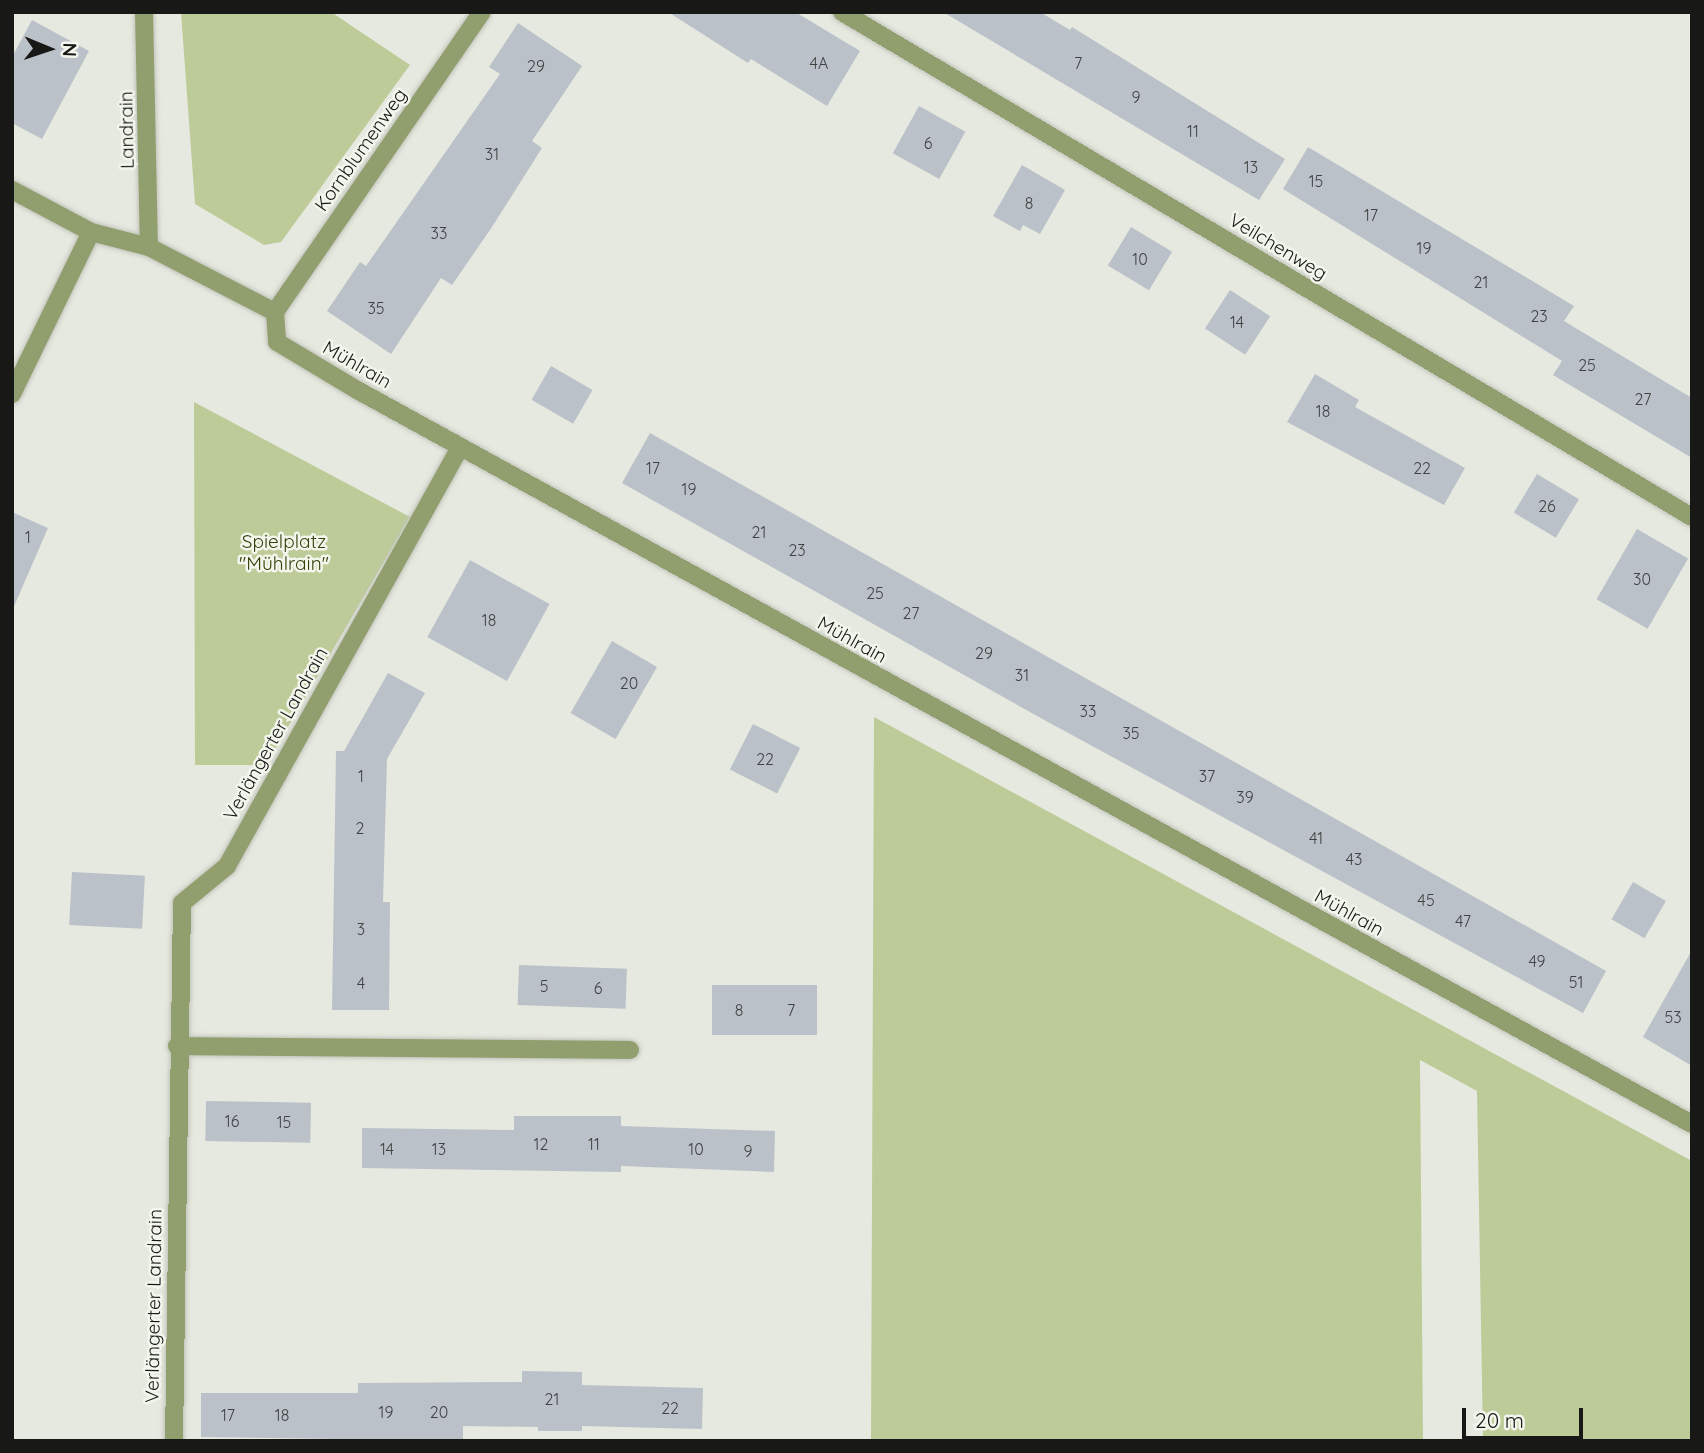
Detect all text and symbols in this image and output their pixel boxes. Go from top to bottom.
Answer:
north arrow [14,14,84,84]
text: N [58,42,82,57]
house number: 4A [810,53,828,73]
house number: 7 [1074,53,1082,73]
house number: 29 [527,56,545,76]
street label: Kornblumenweg [310,84,412,216]
house number: 9 [1132,87,1140,107]
street label: Landrain [115,91,139,169]
house number: 11 [1187,121,1199,141]
house number: 6 [924,133,932,153]
house number: 31 [485,144,499,164]
house number: 13 [1244,157,1258,177]
house number: 15 [1309,171,1323,191]
house number: 8 [1025,193,1033,213]
house number: 17 [1364,205,1378,225]
street label: Veilchenweg [1225,209,1331,285]
house number: 33 [431,223,447,243]
house number: 19 [1417,238,1431,258]
house number: 10 [1132,249,1148,269]
house number: 21 [1474,272,1488,292]
house number: 35 [367,298,385,318]
house number: 23 [1530,306,1548,326]
house number: 14 [1230,312,1244,332]
street label: Mühlrain [319,336,395,394]
house number: 25 [1578,355,1596,375]
house number: 27 [1635,389,1651,409]
house number: 18 [1316,401,1330,421]
house number: 17 [646,458,660,478]
house number: 22 [1413,458,1431,478]
house number: 19 [682,479,696,499]
house number: 26 [1538,496,1556,516]
house number: 21 [752,522,766,542]
house number: 1 [25,527,31,547]
park label: Spielplatz "Mühlrain" [239,531,329,575]
house number: 23 [788,540,806,560]
house number: 30 [1633,569,1651,589]
house number: 25 [866,583,884,603]
house number: 27 [903,603,919,623]
house number: 18 [482,610,496,630]
street label: Mühlrain [814,612,890,668]
house number: 29 [975,643,993,663]
street label: Verlängerter Landrain [219,644,333,824]
house number: 31 [1015,665,1029,685]
house number: 20 [620,673,638,693]
house number: 33 [1080,701,1096,721]
house number: 35 [1122,723,1140,743]
house number: 22 [756,749,774,769]
house number: 1 [358,766,364,786]
house number: 37 [1199,766,1215,786]
house number: 39 [1236,787,1254,807]
house number: 2 [356,818,364,838]
house number: 41 [1309,828,1323,848]
house number: 43 [1346,849,1362,869]
street label: Mühlrain [1311,885,1387,941]
house number: 45 [1417,890,1435,910]
house number: 47 [1455,911,1471,931]
house number: 3 [357,919,365,939]
house number: 49 [1528,951,1546,971]
house number: 51 [1569,972,1583,992]
house number: 4 [357,973,365,993]
house number: 5 [540,976,548,996]
house number: 6 [594,978,602,998]
house number: 8 [735,1000,743,1020]
house number: 7 [787,1000,795,1020]
house number: 53 [1664,1007,1682,1027]
house number: 16 [225,1111,239,1131]
house number: 15 [277,1112,291,1132]
house number: 12 [534,1134,548,1154]
house number: 11 [588,1134,600,1154]
house number: 14 [380,1139,394,1159]
house number: 13 [432,1139,446,1159]
house number: 10 [688,1139,704,1159]
house number: 9 [744,1141,752,1161]
street label: Verlängerter Landrain [141,1209,167,1403]
house number: 21 [545,1389,559,1409]
scale bar [1466,1394,1587,1438]
house number: 22 [661,1398,679,1418]
house number: 19 [379,1402,393,1422]
house number: 20 [430,1402,448,1422]
house number: 17 [221,1405,235,1425]
house number: 18 [275,1405,289,1425]
text: 20 m [1475,1407,1524,1433]

